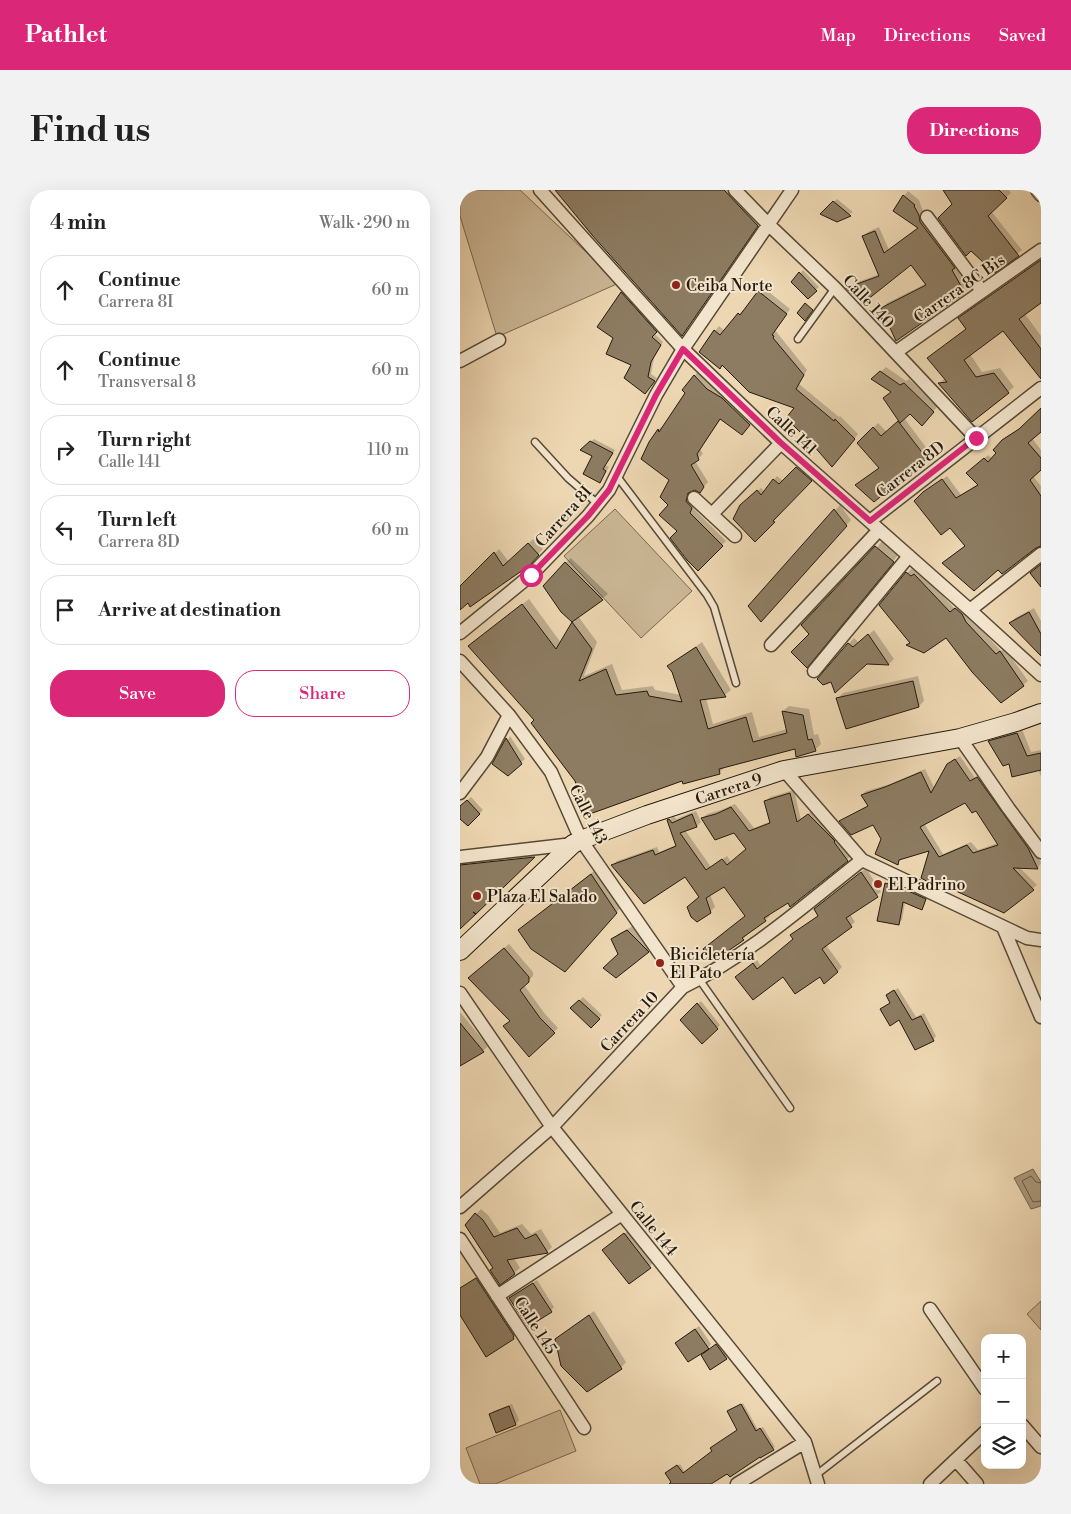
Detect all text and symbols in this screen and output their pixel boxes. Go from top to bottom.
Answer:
text: Pathlet [25,20,107,50]
text: Map [820,24,856,47]
text: Directions [884,24,971,47]
text: Saved [999,24,1046,47]
button: Directions [907,107,1041,154]
text: Find us [30,109,150,152]
text: 4 min [50,210,106,236]
text: Walk · 290 m [319,213,410,233]
street label: Carrera 8C Bis [910,250,1009,328]
text: Continue [98,268,181,292]
street label: Calle 140 [838,271,898,333]
icon: ahead [51,276,79,304]
place label: Ceiba Norte [686,276,773,296]
marker: Ceiba Norte [670,279,682,291]
text: 60 m [371,280,409,300]
text: Carrera 8I [98,292,173,312]
text: Continue [98,348,181,372]
icon: ahead [51,356,79,384]
text: 60 m [371,360,409,380]
text: Transversal 8 [98,372,196,392]
street label: Calle 141 [762,402,821,459]
route end [965,427,988,450]
text: Turn right [98,428,191,452]
icon: right [51,436,79,464]
street label: Carrera 8D [872,437,949,503]
text: 110 m [367,440,409,460]
text: Calle 141 [98,452,161,472]
street label: Carrera 8I [531,482,596,551]
text: Turn left [98,508,177,532]
icon: left [51,516,79,544]
text: 60 m [371,520,409,540]
text: Carrera 8D [98,532,180,552]
route start [520,564,543,587]
icon: arrive [51,596,79,624]
text: Arrive at destination [98,598,281,622]
button: Save [50,670,225,717]
button: Share [235,670,410,717]
street label: Carrera 9 [693,769,765,809]
street label: Calle 143 [565,781,612,848]
place label: El Padrino [888,875,965,895]
marker: El Padrino [872,878,884,890]
place label: Plaza El Salado [487,887,597,907]
marker: Plaza El Salado [471,890,483,902]
place label: Bicicletería El Pato [669,945,756,983]
marker: Bicicletería El Pato [654,957,666,969]
street label: Carrera 10 [596,987,663,1056]
street label: Calle 144 [625,1197,682,1261]
street label: Calle 145 [509,1293,561,1358]
map controls [981,1334,1026,1469]
button: + [981,1334,1026,1379]
button: − [981,1379,1026,1424]
button: layers [981,1424,1026,1469]

